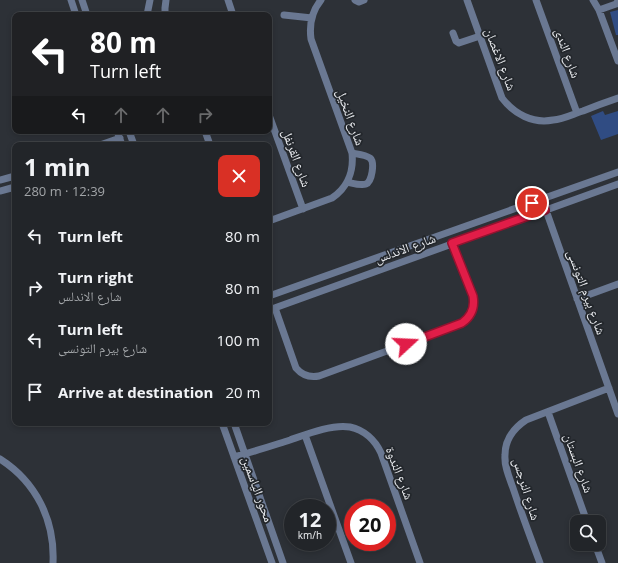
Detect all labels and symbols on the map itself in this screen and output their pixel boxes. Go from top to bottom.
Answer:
street label: شارع الاغصان [480,25,521,93]
street label: شارع الندى [550,26,585,81]
street label: شارع النخيل [332,86,370,148]
street label: شارع القرنفل [277,126,316,190]
pin [515,186,549,220]
street label: شارع الاندلس [372,229,438,268]
street label: شارع بيرم التونسى [562,247,611,337]
position arrow [385,323,427,365]
street label: شارع البستان [559,431,598,496]
street label: شارع الندوة [381,444,418,502]
street label: محور الياسمين [238,453,278,525]
street label: شارع النرجس [508,456,545,523]
speed limit sign: 20 [344,499,396,551]

